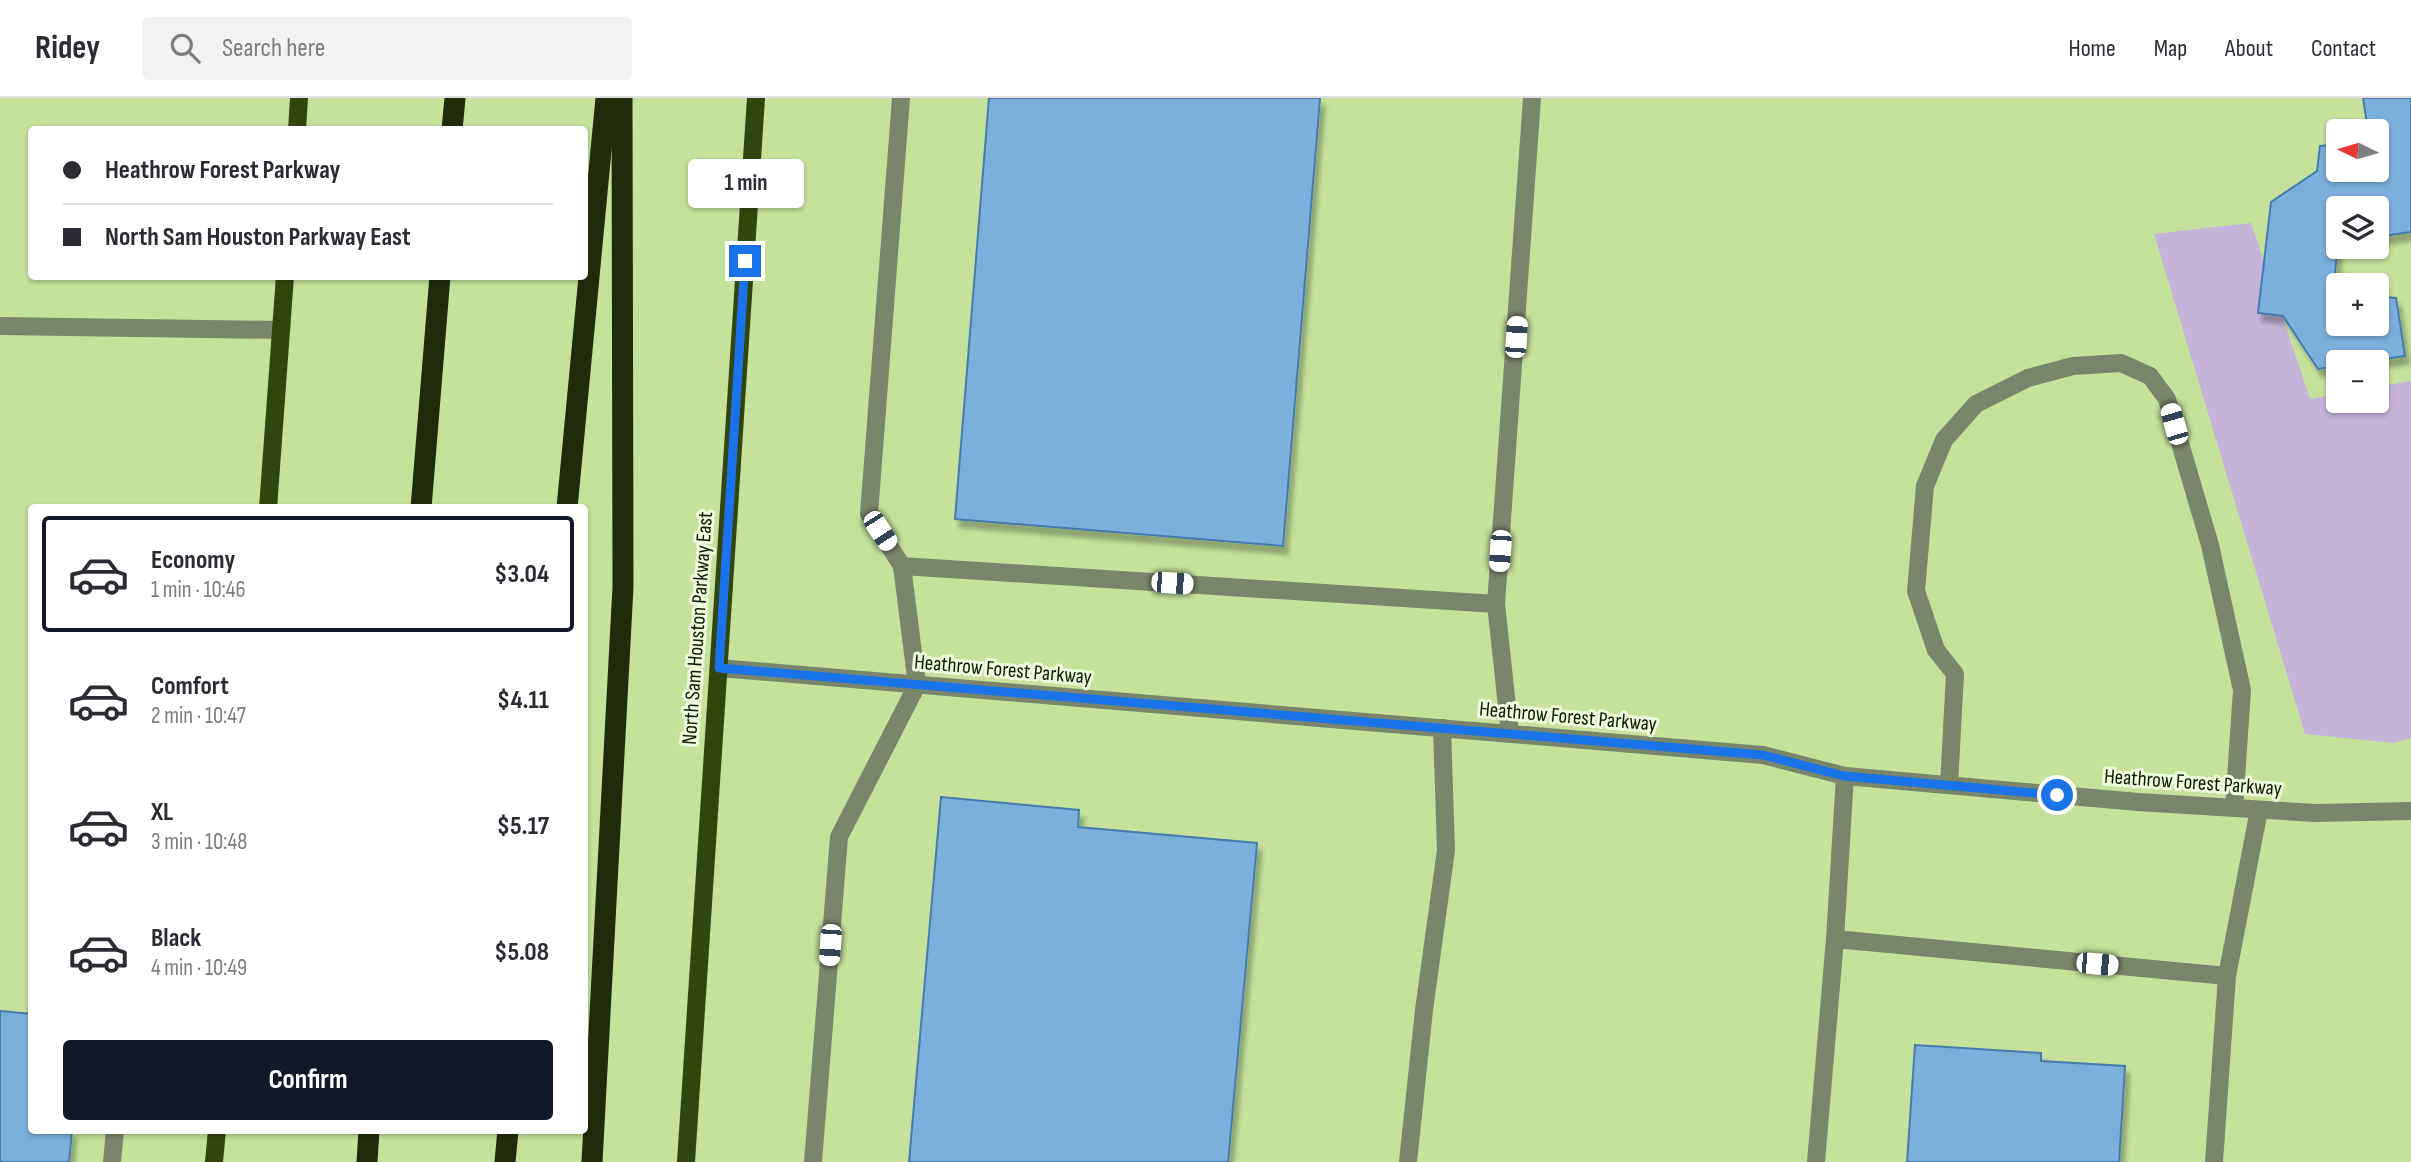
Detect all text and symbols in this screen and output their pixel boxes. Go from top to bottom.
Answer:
search box [142,17,632,80]
text: Ridey [35,28,100,68]
icon: search [166,29,204,67]
text: Search here [222,33,325,64]
text: Home [2068,34,2116,63]
text: Map [2154,34,2187,63]
text: About [2225,34,2273,63]
text: Contact [2311,34,2376,63]
north arrow [2326,119,2389,182]
map controls [2326,119,2389,413]
text: Heathrow Forest Parkway [105,155,340,186]
callout: 1 min [687,159,803,208]
text: 1 min [725,169,767,197]
button: layers [2326,196,2389,259]
text: North Sam Houston Parkway East [105,222,411,253]
route end [729,245,761,277]
button: + [2326,273,2389,336]
car [1505,315,1528,359]
button: − [2326,350,2389,413]
car [2159,401,2190,447]
car [860,508,901,554]
street label: North Sam Houston Parkway East [677,511,718,745]
car [1489,529,1512,573]
icon: car [67,543,130,606]
text: Economy [151,545,235,576]
text: $3.04 [494,559,549,590]
car [1151,571,1194,595]
text: 1 min · 10:46 [151,576,246,604]
street label: Heathrow Forest Parkway [913,649,1093,690]
icon: car [67,669,130,732]
text: Comfort [151,671,229,702]
text: $4.11 [497,685,549,716]
street label: Heathrow Forest Parkway [1478,696,1658,737]
text: 2 min · 10:47 [151,702,246,730]
street label: Heathrow Forest Parkway [2103,764,2283,801]
route start [2041,779,2073,811]
icon: car [67,795,130,858]
text: XL [151,797,173,828]
text: $5.17 [497,811,549,842]
text: 3 min · 10:48 [151,828,247,856]
icon: car [67,921,130,984]
text: Black [151,923,201,954]
car [819,923,842,967]
text: $5.08 [494,937,549,968]
car [2076,952,2119,976]
text: 4 min · 10:49 [151,954,247,982]
button: Confirm [63,1040,553,1120]

